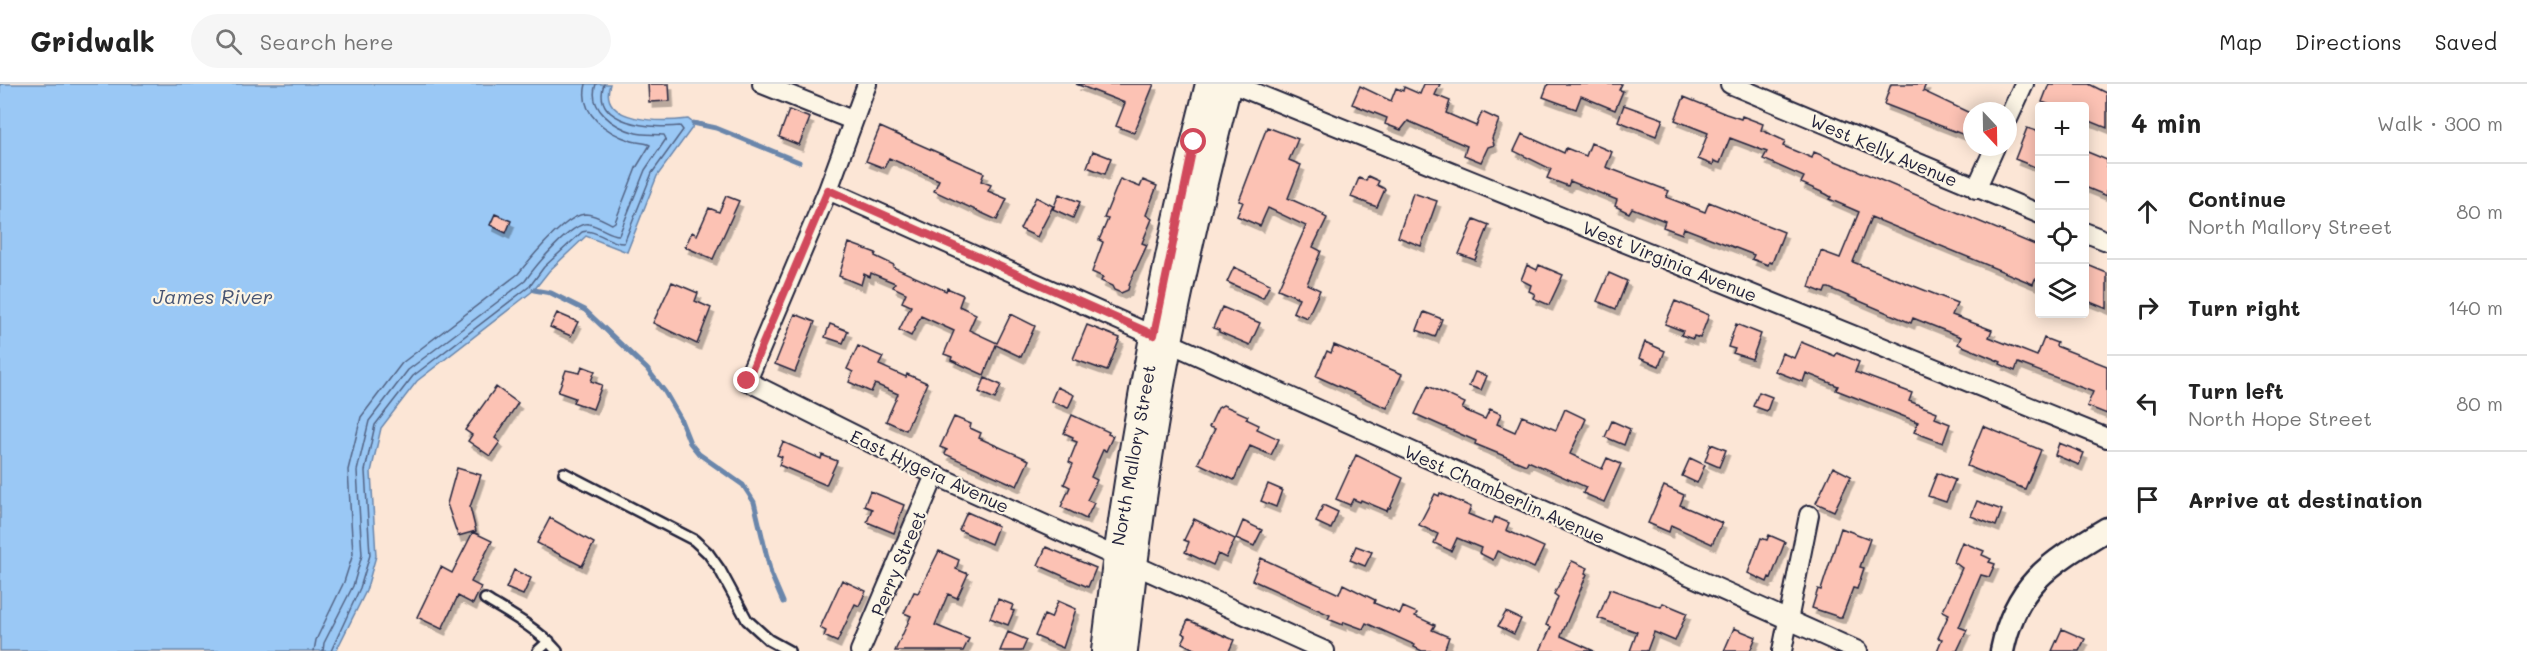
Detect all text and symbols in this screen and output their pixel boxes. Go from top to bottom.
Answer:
search box [191,14,611,68]
text: Gridwalk [30,23,155,59]
icon: search [212,25,245,58]
text: Search here [260,27,394,56]
text: Map [2219,28,2262,55]
text: Directions [2295,28,2402,55]
text: Saved [2435,28,2497,55]
north arrow [1963,102,2017,156]
map controls [2035,102,2089,318]
button: + [2035,102,2089,156]
text: 4 min [2131,106,2201,140]
street label: West Kelly Avenue [1807,108,1961,192]
text: Walk · 300 m [2377,110,2503,136]
route start [1180,128,1206,154]
button: − [2035,156,2089,210]
text: Continue [2188,184,2286,213]
icon: ahead [2131,195,2164,228]
text: 80 m [2456,198,2503,224]
button: locate [2035,210,2089,264]
text: North Mallory Street [2188,213,2392,239]
street label: West Virginia Avenue [1579,215,1761,307]
button: layers [2035,264,2089,318]
water label: James River [153,283,273,309]
icon: right [2131,291,2164,324]
text: Turn right [2188,293,2300,322]
text: 140 m [2448,294,2503,320]
street label: North Mallory Street [1105,363,1161,547]
route end [733,367,759,393]
text: Turn left [2188,376,2284,405]
icon: left [2131,387,2164,420]
text: 80 m [2456,390,2503,416]
text: North Hope Street [2188,405,2372,431]
street label: East Hygeia Avenue [847,424,1013,518]
street label: West Chamberlin Avenue [1401,439,1609,549]
icon: arrive [2131,483,2164,516]
text: Arrive at destination [2188,485,2423,514]
street label: Perry Street [865,506,931,620]

